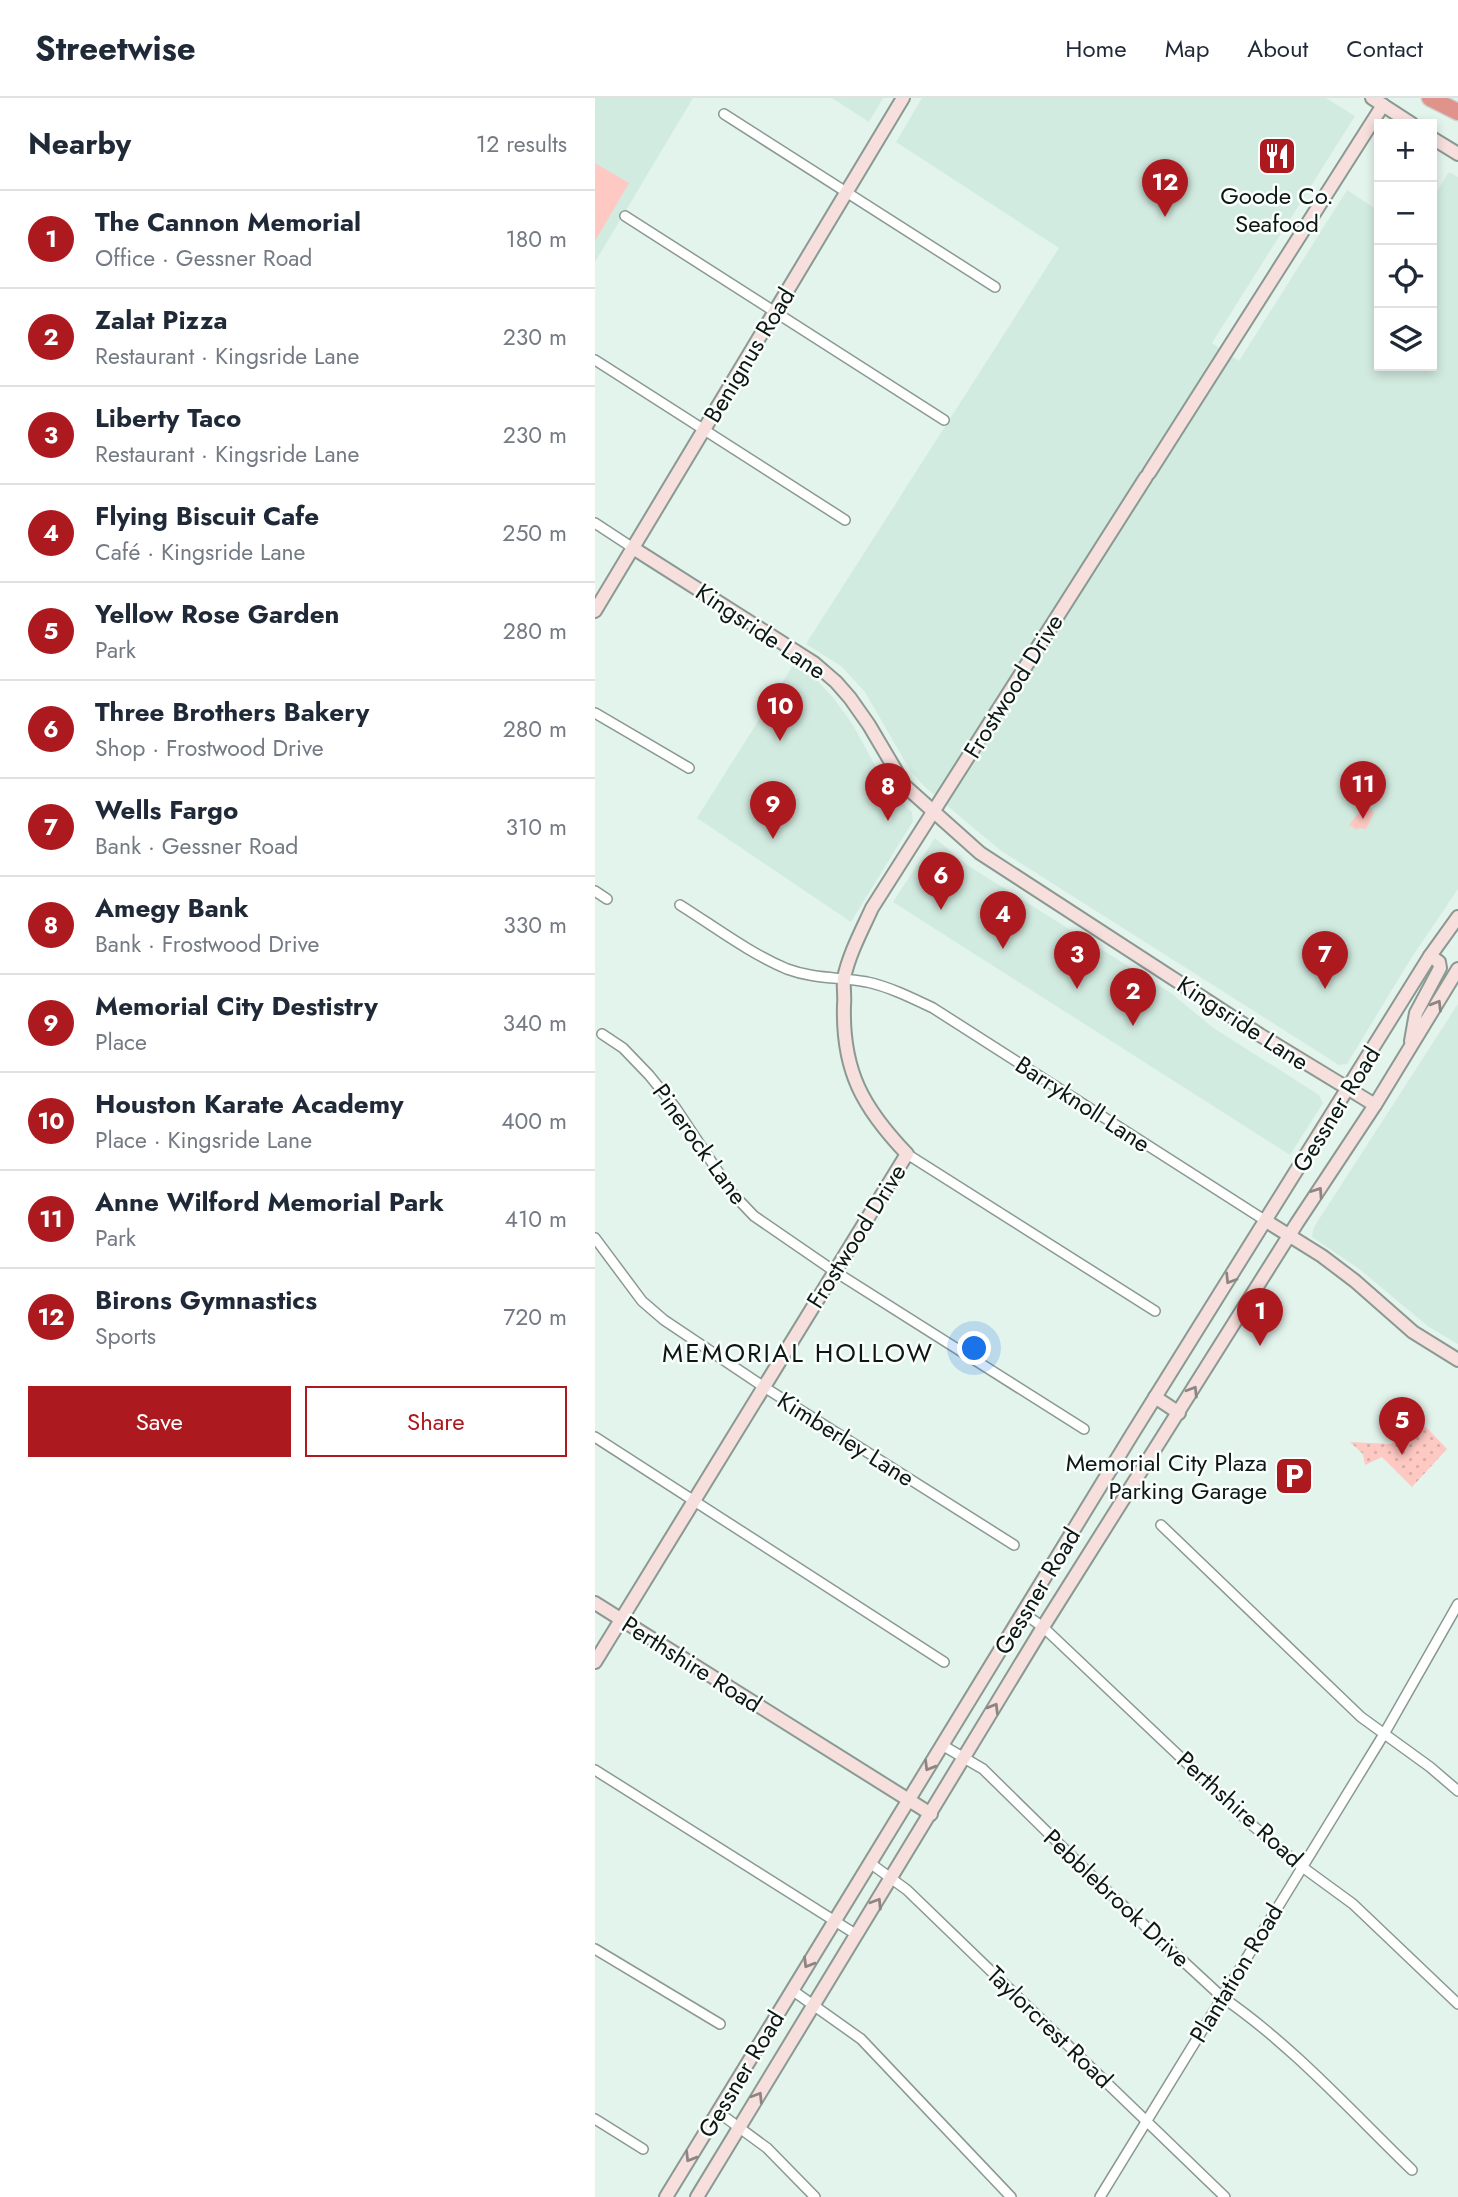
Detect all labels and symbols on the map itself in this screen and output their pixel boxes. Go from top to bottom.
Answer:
restaurant icon: Goode Co. Seafood [1256,135,1298,177]
pin: 12 [1142,159,1188,217]
place label: Goode Co. Seafood [1220,178,1334,241]
street label: Benignus Road [695,281,803,429]
street label: Kingsride Lane [689,574,833,688]
street label: Frostwood Drive [955,607,1071,765]
pin: 10 [757,683,803,741]
pin: 11 [1340,761,1386,819]
pin: 8 [865,763,911,821]
pin: 9 [750,781,796,839]
pin: 6 [918,852,964,910]
pin: 4 [980,891,1026,949]
pin: 3 [1054,931,1100,989]
pin: 7 [1302,931,1348,989]
street label: Kingsride Lane [1170,967,1316,1079]
pin: 2 [1110,968,1156,1026]
one-way arrow [1428,999,1441,1012]
street label: Gessner Road [1283,1039,1389,1179]
street label: Barryknoll Lane [1009,1047,1157,1161]
street label: Pinerock Lane [644,1076,756,1212]
street label: Frostwood Drive [798,1157,914,1315]
one-way arrow [1310,1187,1322,1200]
one-way arrow [1225,1271,1238,1284]
pin: 1 [1237,1288,1283,1346]
your location [957,1331,991,1365]
district label: MEMORIAL HOLLOW [662,1334,934,1372]
street label: Kimberley Lane [771,1383,921,1495]
one-way arrow [1185,1385,1198,1398]
pin: 5 [1379,1397,1425,1455]
place label: Memorial City Plaza Parking Garage [1066,1445,1267,1508]
parking icon: Memorial City Plaza Parking Garage [1273,1455,1315,1497]
street label: Gessner Road [985,1521,1089,1661]
street label: Perthshire Road [615,1607,769,1721]
one-way arrow [986,1703,999,1716]
street label: Perthshire Road [1169,1743,1311,1875]
one-way arrow [925,1759,938,1772]
street label: Pebblebrook Drive [1036,1821,1198,1975]
street label: Plantation Road [1181,1897,1291,2049]
one-way arrow [868,1898,881,1911]
one-way arrow [804,1956,817,1969]
street label: Taylorcrest Road [979,1958,1121,2096]
street label: Gessner Road [689,2004,793,2144]
one-way arrow [750,2092,763,2105]
one-way arrow [685,2150,698,2163]

